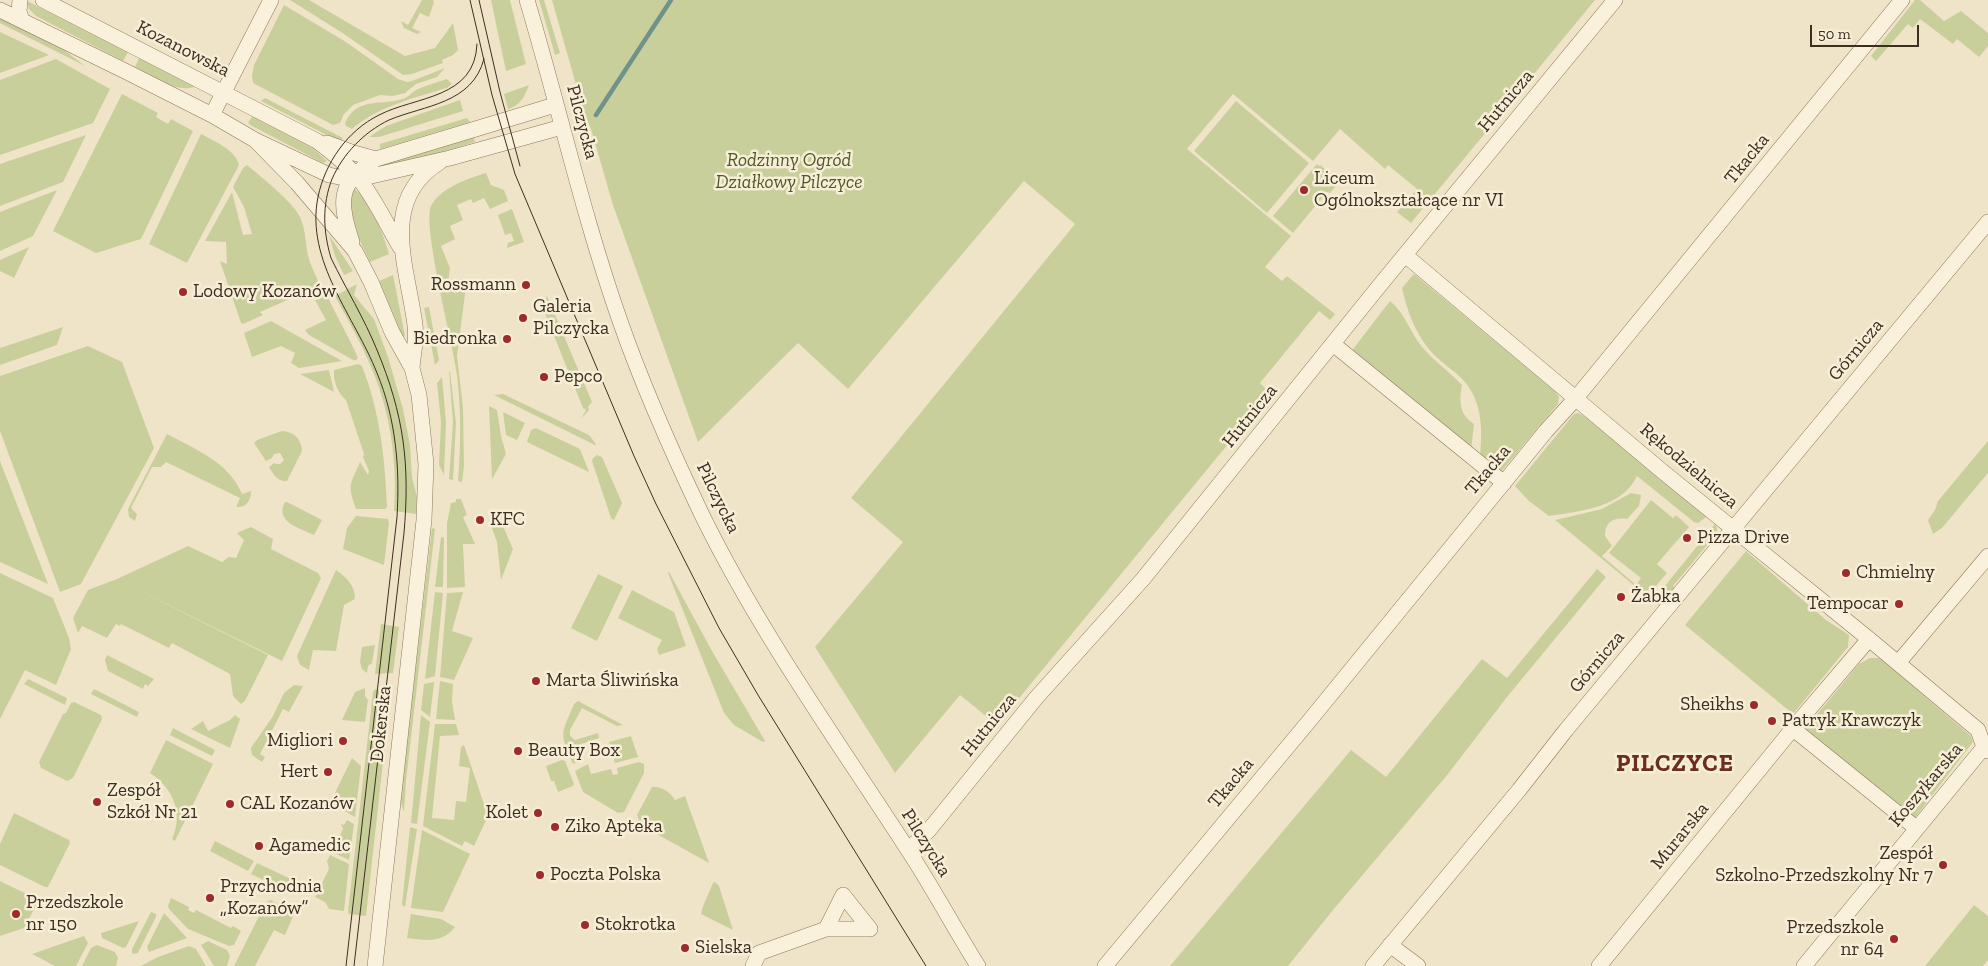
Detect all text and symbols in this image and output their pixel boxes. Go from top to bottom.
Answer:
scale bar [1813,15,1922,47]
street label: Kozanowska [133,16,233,82]
text: 50 m [1818,25,1851,43]
street label: Hutnicza [1473,65,1539,137]
street label: Pilczycka [561,82,603,162]
street label: Tkacka [1720,129,1774,189]
park label: Rodzinny Ogród Działkowy Pilczyce [715,150,863,194]
place label: Liceum Ogólnokształcące nr VI [1314,168,1504,212]
marker: Liceum Ogólnokształcące nr VI [1298,184,1310,196]
place label: Rossmann [431,274,516,296]
marker: Rossmann [520,279,532,291]
place label: Lodowy Kozanów [193,281,336,303]
marker: Lodowy Kozanów [177,286,189,298]
place label: Galeria Pilczycka [533,296,609,340]
marker: Galeria Pilczycka [517,312,529,324]
street label: Górnicza [1824,314,1888,386]
place label: Biedronka [413,328,497,350]
marker: Biedronka [501,333,513,345]
place label: Pepco [554,366,602,388]
marker: Pepco [538,371,550,383]
street label: Hutnicza [1218,380,1282,452]
street label: Rękodzielnicza [1635,418,1743,514]
street label: Tkacka [1460,440,1516,500]
street label: Pilczycka [691,459,745,537]
place label: KFC [490,509,525,531]
marker: KFC [474,514,486,526]
place label: Pizza Drive [1697,527,1789,549]
marker: Pizza Drive [1681,532,1693,544]
place label: Chmielny [1856,562,1935,584]
marker: Chmielny [1840,567,1852,579]
place label: Żabka [1631,586,1680,608]
marker: Żabka [1615,591,1627,603]
place label: Tempocar [1807,593,1889,615]
marker: Tempocar [1893,598,1905,610]
street label: Górnicza [1565,626,1629,698]
place label: Marta Śliwińska [546,670,679,692]
marker: Marta Śliwińska [530,675,542,687]
street label: Dokerska [366,685,396,763]
street label: Hutnicza [957,689,1021,761]
place label: Sheikhs [1680,694,1744,716]
marker: Sheikhs [1748,699,1760,711]
place label: Patryk Krawczyk [1782,710,1921,732]
marker: Patryk Krawczyk [1766,715,1778,727]
place label: Migliori [267,730,333,752]
marker: Migliori [337,735,349,747]
street label: Koszykarska [1884,738,1968,832]
place label: Beauty Box [528,740,620,762]
marker: Beauty Box [512,745,524,757]
district label: PILCZYCE [1615,750,1735,778]
street label: Tkacka [1203,753,1259,813]
place label: Hert [280,761,318,783]
marker: Hert [322,766,334,778]
place label: Zespół Szkół Nr 21 [107,780,198,824]
place label: CAL Kozanów [240,793,354,815]
marker: Zespół Szkół Nr 21 [91,796,103,808]
marker: CAL Kozanów [224,798,236,810]
street label: Murarska [1646,798,1714,874]
place label: Kolet [485,802,528,824]
street label: Pilczycka [896,805,956,881]
marker: Kolet [532,807,544,819]
place label: Ziko Apteka [565,816,663,838]
marker: Ziko Apteka [549,821,561,833]
place label: Agamedic [269,835,350,857]
marker: Agamedic [253,840,265,852]
place label: Zespół Szkolno-Przedszkolny Nr 7 [1715,843,1933,887]
marker: Zespół Szkolno-Przedszkolny Nr 7 [1937,859,1949,871]
place label: Poczta Polska [550,864,661,886]
marker: Poczta Polska [534,869,546,881]
place label: Przychodnia „Kozanów” [220,876,322,920]
place label: Przedszkole nr 150 [26,892,123,936]
marker: Przychodnia „Kozanów” [204,892,216,904]
marker: Przedszkole nr 150 [10,908,22,920]
place label: Stokrotka [595,914,676,936]
place label: Przedszkole nr 64 [1787,917,1884,961]
marker: Stokrotka [579,919,591,931]
marker: Przedszkole nr 64 [1888,933,1900,945]
place label: Sielska [695,937,752,959]
marker: Sielska [679,942,691,954]

